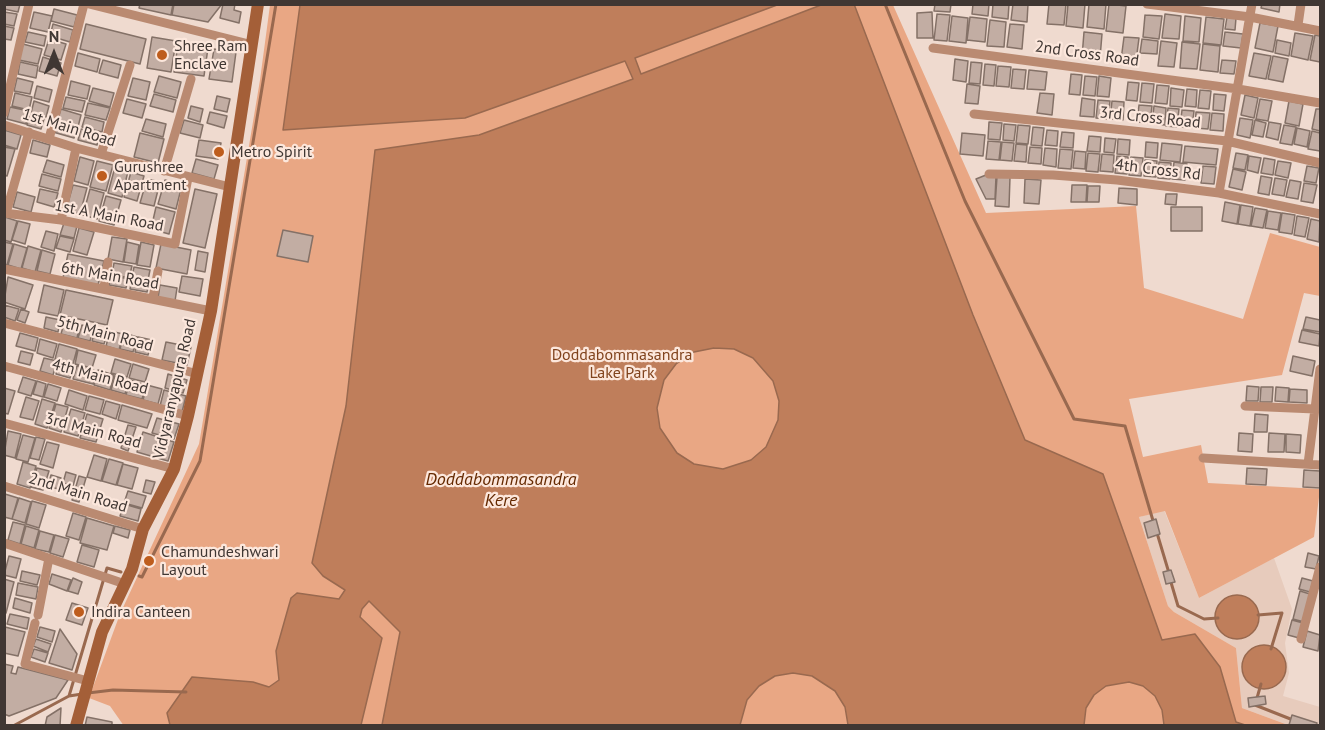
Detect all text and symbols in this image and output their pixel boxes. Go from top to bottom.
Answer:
north arrow [24,24,84,84]
text: N [49,26,59,46]
place label: Shree Ram Enclave [174,36,247,74]
street label: 2nd Cross Road [1034,37,1140,71]
marker: Shree Ram Enclave [155,48,169,62]
street label: 3rd Cross Road [1099,103,1201,133]
street label: 1st Main Road [20,105,118,151]
place label: Metro Spirit [231,142,312,162]
marker: Metro Spirit [212,145,226,159]
street label: 4th Cross Rd [1114,155,1202,185]
place label: Gurushree Apartment [114,157,187,195]
marker: Gurushree Apartment [95,169,109,183]
street label: 1st A Main Road [53,196,165,236]
street label: 6th Main Road [60,258,160,294]
street label: 5th Main Road [55,312,155,356]
street label: Vidyaranyapura Road [149,317,201,461]
park label: Doddabommasandra Lake Park [552,345,692,383]
street label: 4th Main Road [50,355,150,399]
street label: 3rd Main Road [43,409,143,453]
street label: 2nd Main Road [26,469,130,517]
water label: Doddabommasandra Kere [426,469,576,512]
place label: Chamundeshwari Layout [161,542,279,580]
marker: Chamundeshwari Layout [142,554,156,568]
place label: Indira Canteen [91,602,191,622]
marker: Indira Canteen [72,605,86,619]

